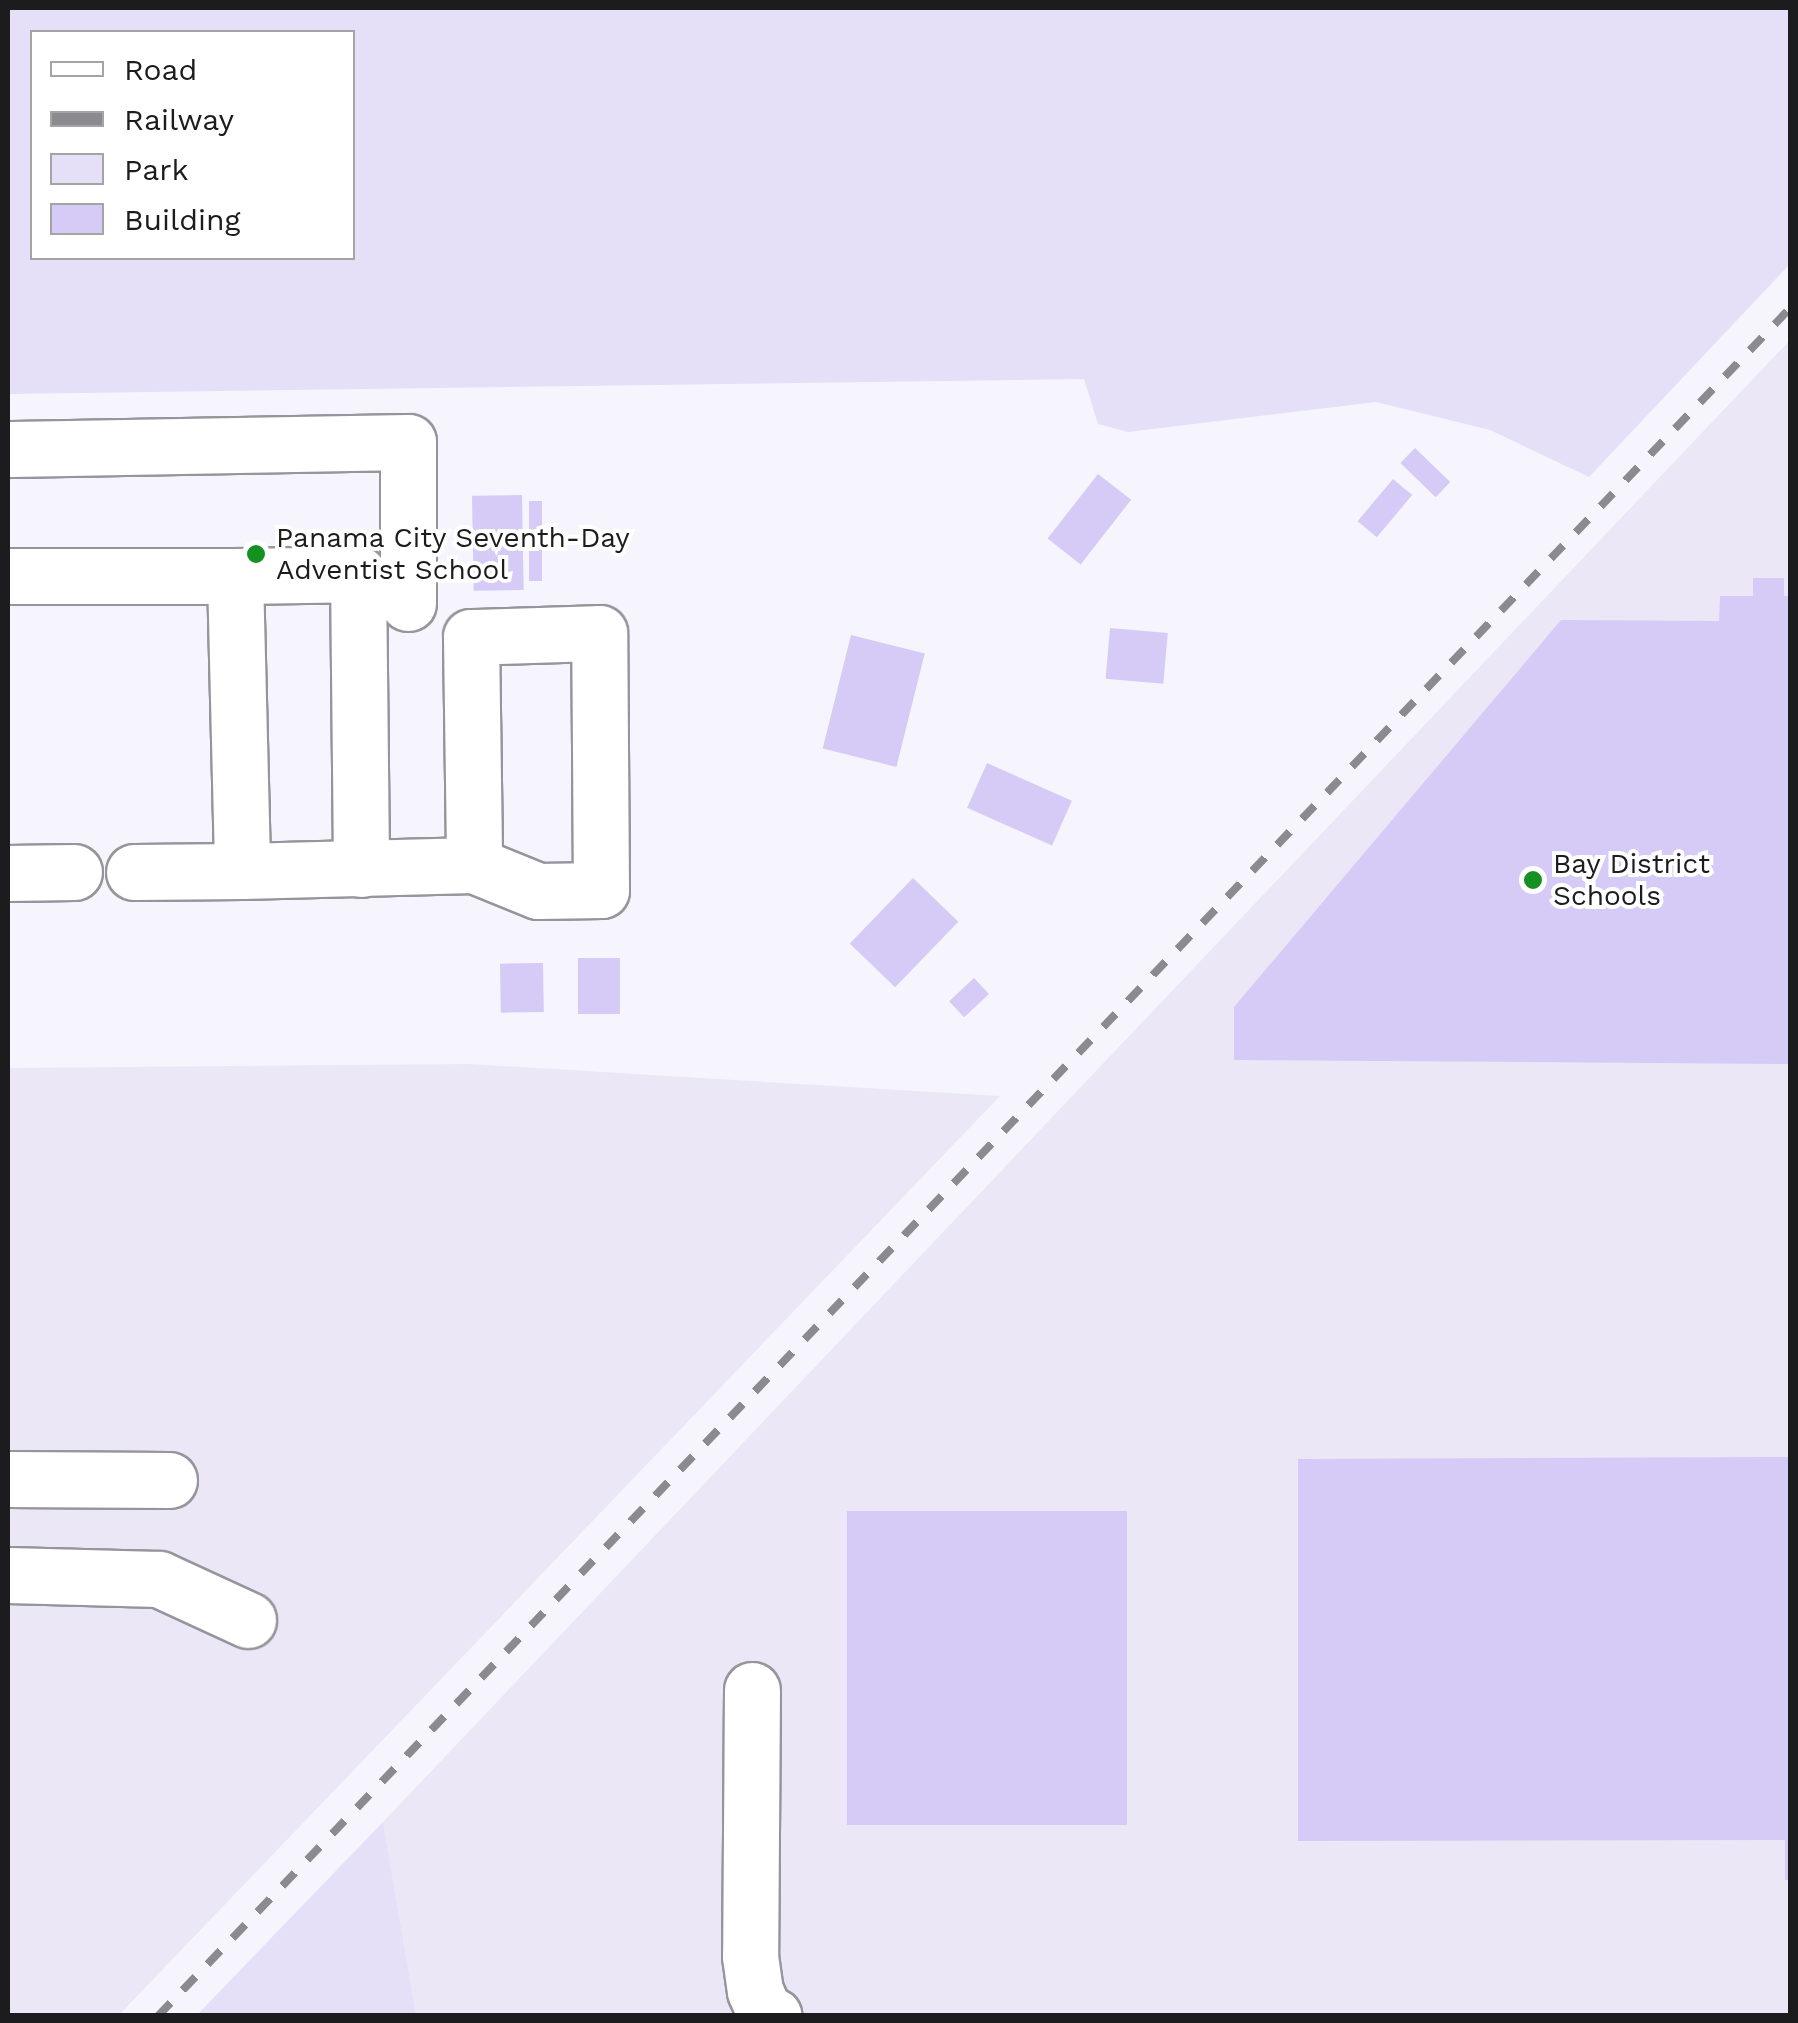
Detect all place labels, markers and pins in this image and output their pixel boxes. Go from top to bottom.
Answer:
place label: Panama City Seventh-Day Adventist School [276,521,631,587]
marker: Panama City Seventh-Day Adventist School [245,543,267,565]
place label: Bay District Schools [1553,847,1711,913]
marker: Bay District Schools [1522,869,1544,891]

